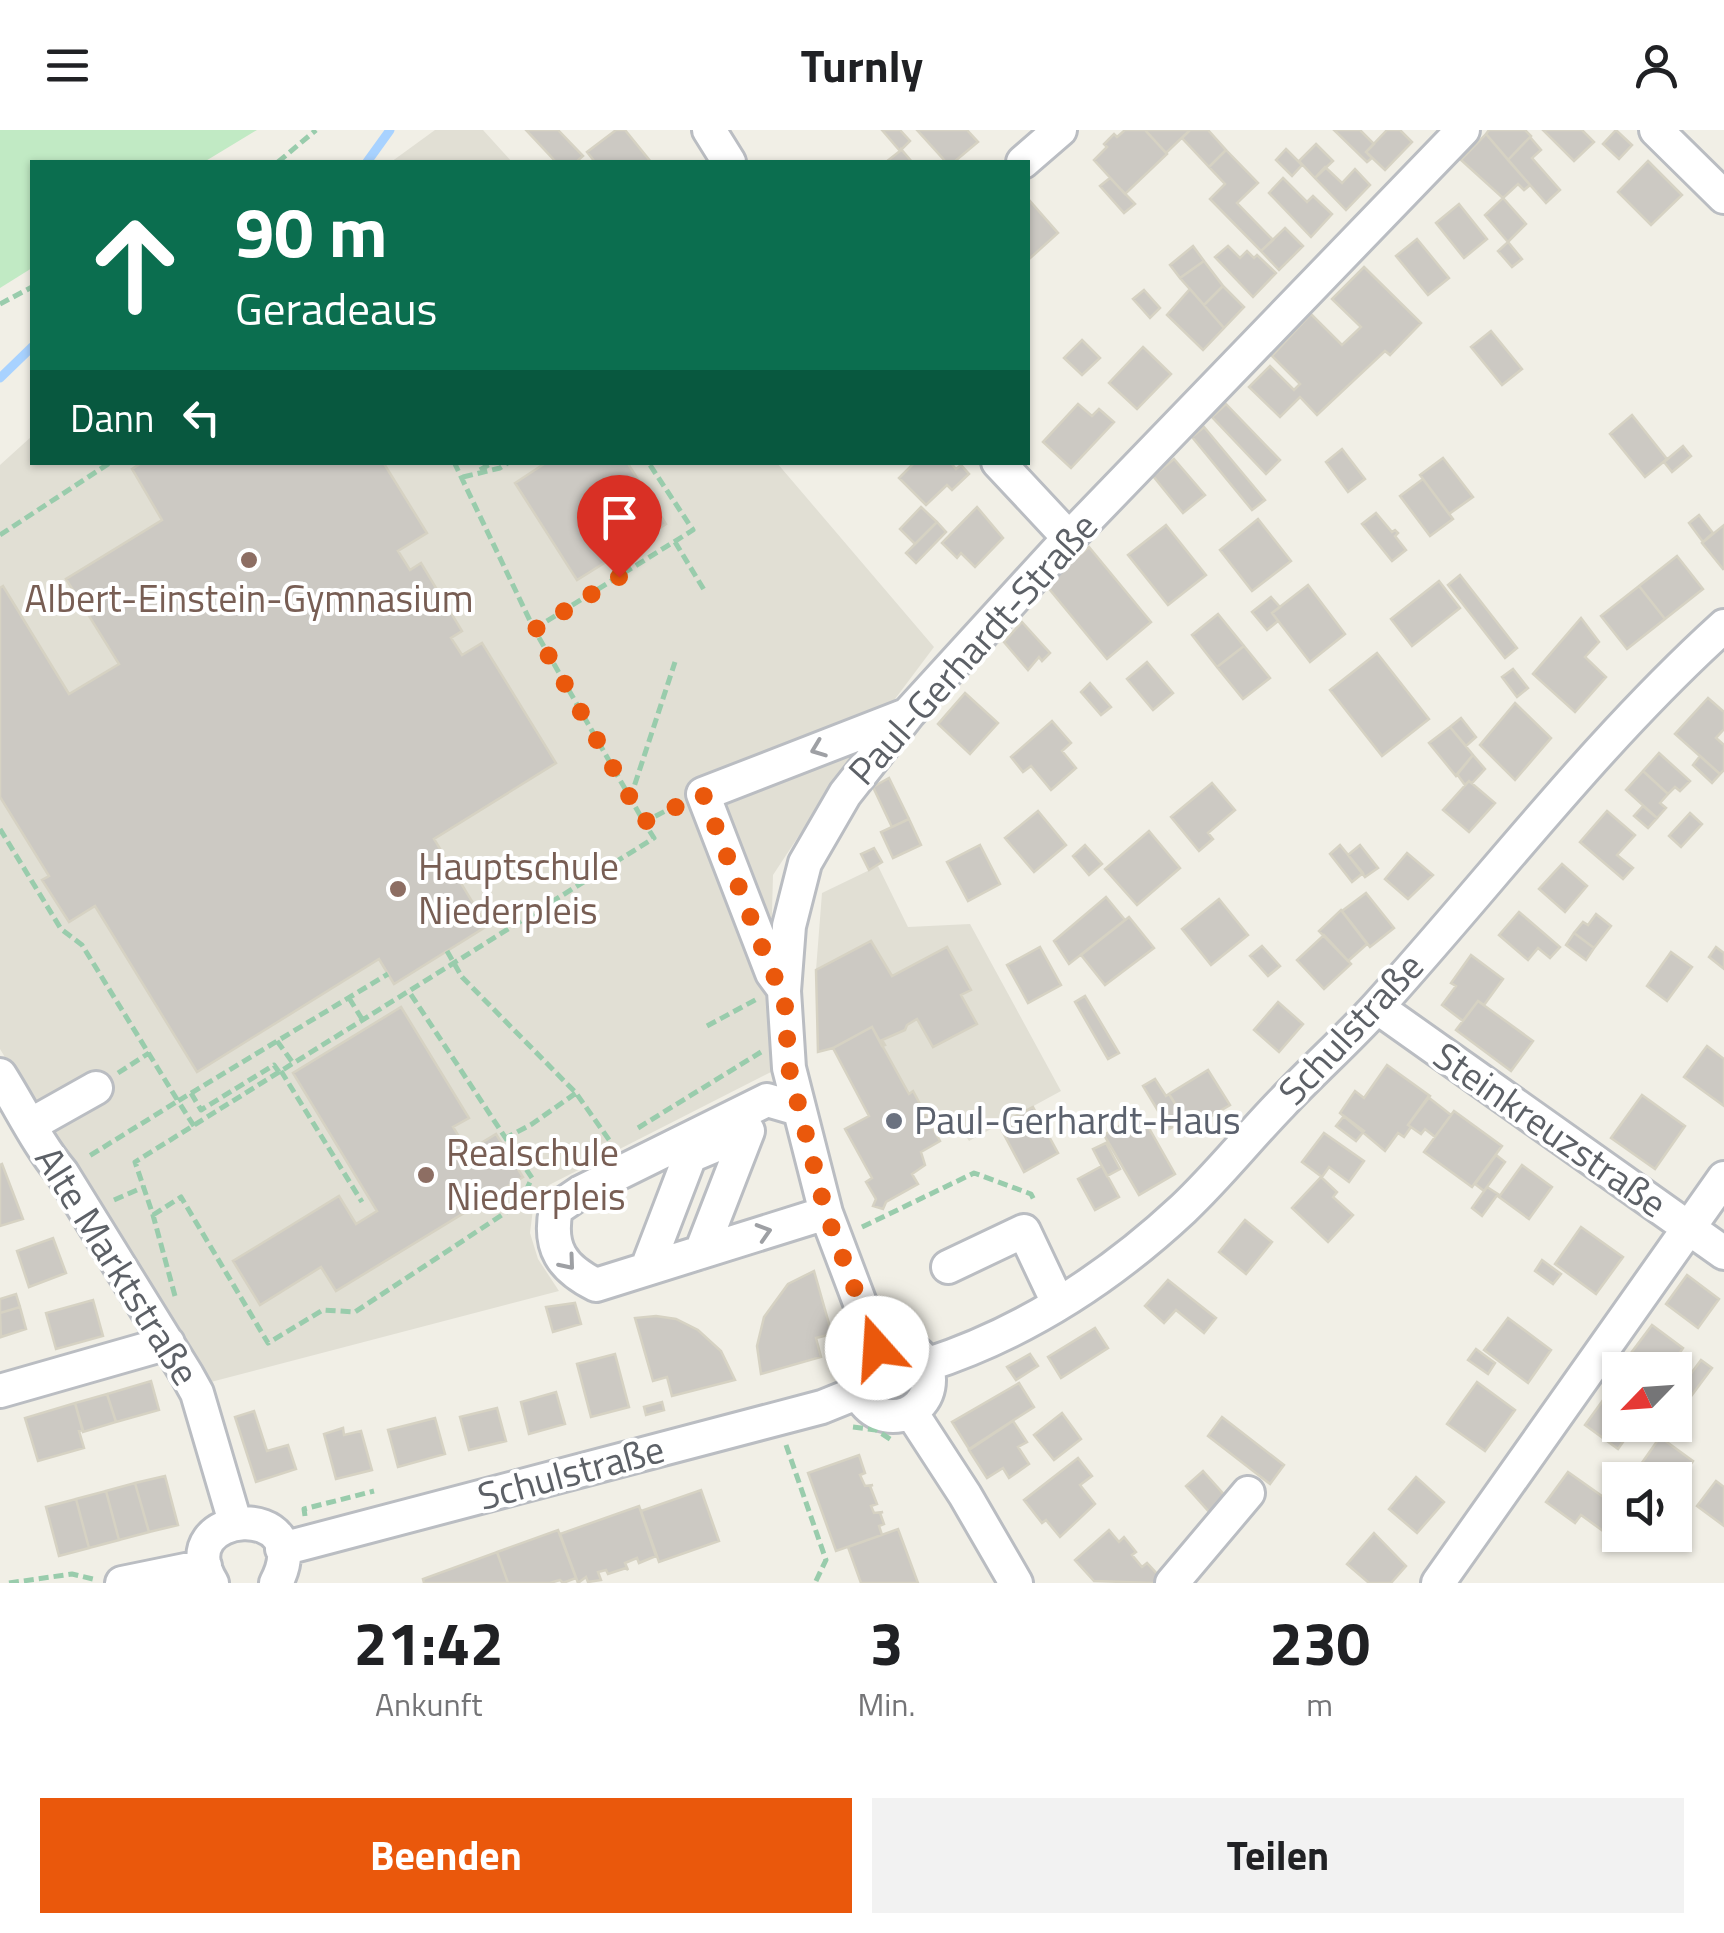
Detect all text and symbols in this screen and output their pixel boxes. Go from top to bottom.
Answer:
text: Turnly [801,31,923,99]
icon: menu [40,38,95,93]
icon: person [1629,38,1684,93]
text: 90 m [235,178,388,284]
icon: ahead [70,200,200,330]
text: Geradeaus [235,274,437,342]
text: Dann [70,389,154,447]
icon: left [174,390,229,445]
pin [577,475,662,578]
icon: arrive [592,490,647,545]
street label: Paul-Gerhardt-Straße [834,499,1111,798]
marker: Albert-Einstein-Gymnasium [238,549,260,571]
place label: Albert-Einstein-Gymnasium [25,569,473,627]
one-way arrow [810,738,827,758]
place label: Hauptschule Niederpleis [418,837,619,939]
marker: Hauptschule Niederpleis [387,878,409,900]
street label: Schulstraße [1264,939,1437,1118]
street label: Steinkreuzstraße [1422,1027,1679,1231]
place label: Paul-Gerhardt-Haus [914,1091,1241,1149]
marker: Paul-Gerhardt-Haus [883,1110,905,1132]
place label: Realschule Niederpleis [446,1123,626,1225]
street label: Alte Marktstraße [21,1135,215,1396]
marker: Realschule Niederpleis [415,1164,437,1186]
one-way arrow [754,1223,771,1244]
one-way arrow [556,1252,574,1270]
position arrow [825,1296,929,1400]
north arrow [1602,1352,1692,1442]
map controls [1602,1352,1692,1552]
street label: Schulstraße [471,1419,670,1525]
button: sound [1602,1462,1692,1552]
text: 21:42 [354,1597,504,1688]
text: 3 [870,1597,903,1688]
text: 230 [1269,1597,1370,1688]
text: Ankunft [375,1680,483,1728]
text: Min. [857,1680,915,1728]
text: m [1306,1680,1333,1728]
button: Beenden [40,1798,852,1913]
button: Teilen [872,1798,1684,1913]

